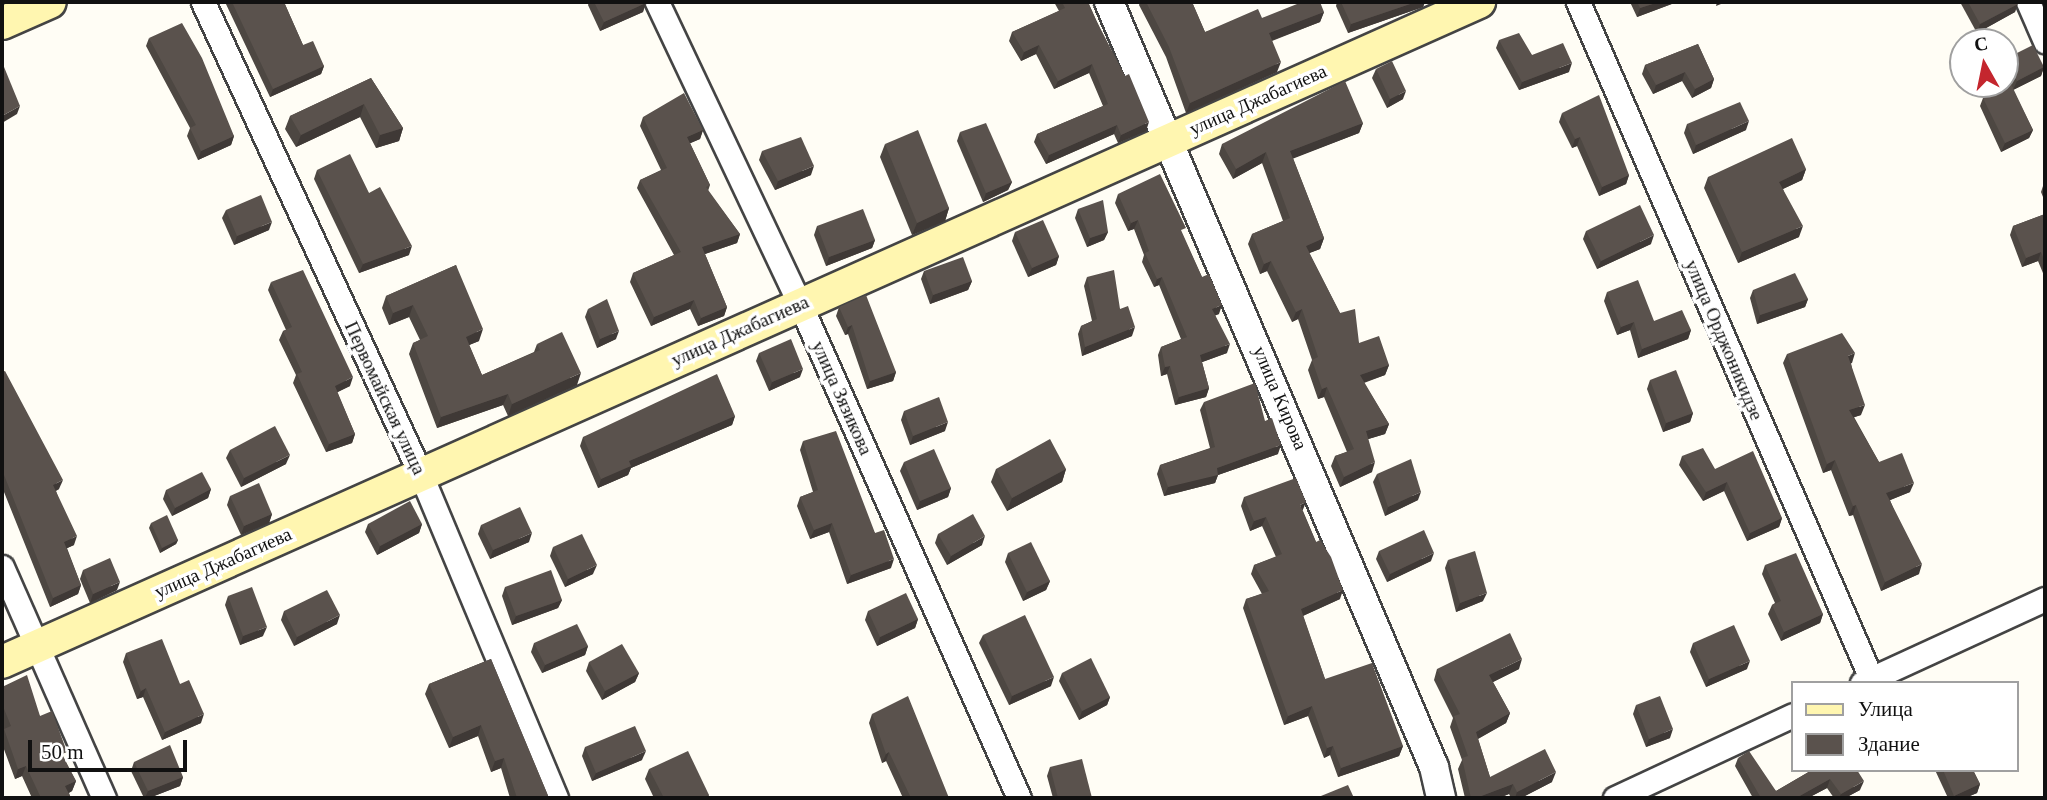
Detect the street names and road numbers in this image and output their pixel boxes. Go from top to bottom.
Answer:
street label: улица Джабагиева [1186,60,1330,140]
street label: улица Орджоникидзе [1680,256,1768,424]
street label: улица Джабагиева [668,291,812,371]
street label: Первомайская улица [340,318,430,478]
street label: улица Зязикова [807,337,877,459]
street label: улица Кирова [1248,343,1312,453]
street label: улица Джабагиева [151,523,295,603]

